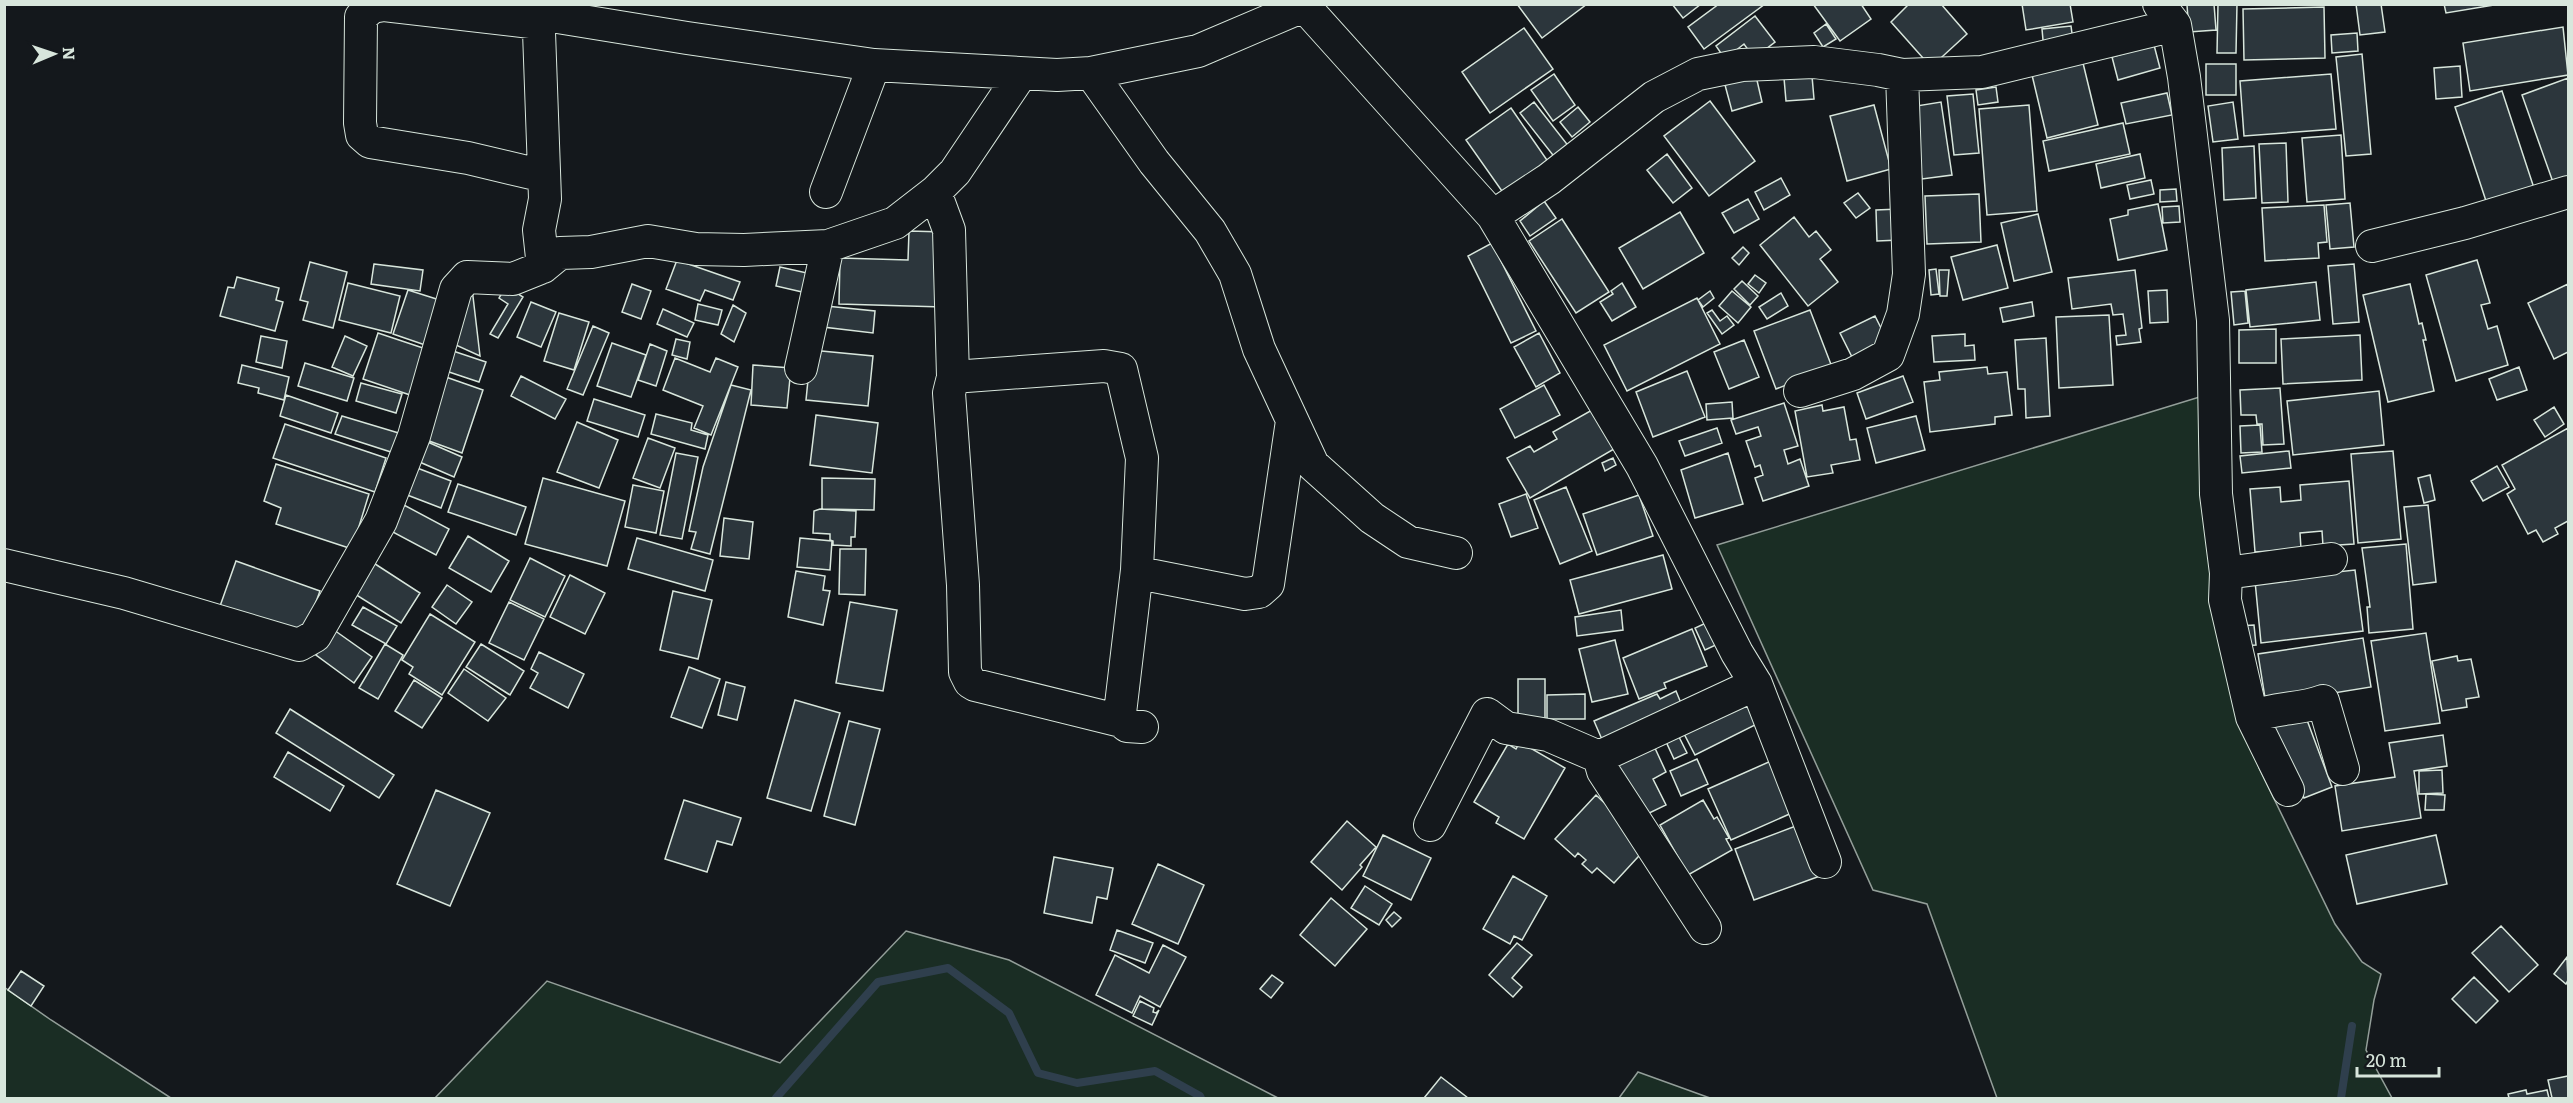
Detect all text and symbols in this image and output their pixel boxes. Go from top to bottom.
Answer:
north arrow [24,24,84,84]
text: N [58,46,82,61]
scale bar [2357,1040,2440,1078]
text: 20 m [2366,1046,2407,1073]

